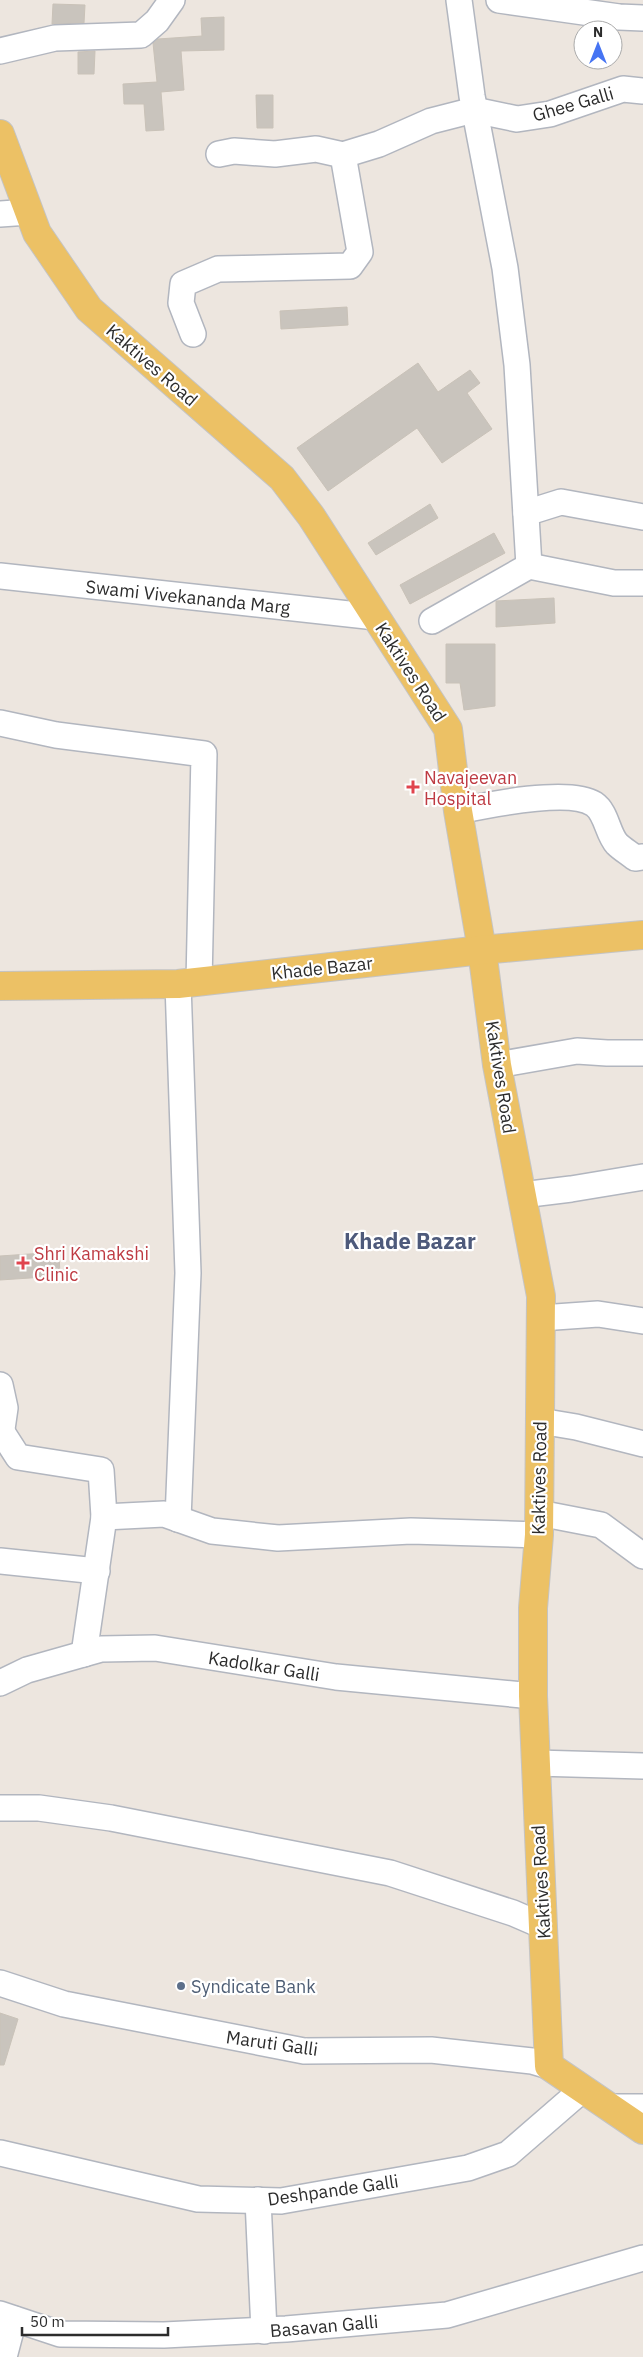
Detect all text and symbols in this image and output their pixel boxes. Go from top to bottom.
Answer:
north arrow [573,20,623,70]
text: N [593,23,603,41]
street label: Ghee Galli [530,81,616,127]
street label: Kaktives Road [101,319,203,411]
street label: Swami Vivekananda Marg [85,575,292,619]
street label: Kaktives Road [370,618,452,726]
place label: Navajeevan Hospital [424,766,517,810]
marker: Navajeevan Hospital [406,780,420,794]
street label: Khade Bazar [270,951,374,985]
street label: Kaktives Road [481,1019,521,1135]
district label: Khade Bazar [344,1226,476,1255]
place label: Shri Kamakshi Clinic [34,1242,149,1286]
marker: Shri Kamakshi Clinic [16,1256,30,1270]
street label: Kaktives Road [527,1421,551,1535]
street label: Kadolkar Galli [207,1646,321,1686]
street label: Kaktives Road [527,1825,555,1939]
place label: Syndicate Bank [191,1975,316,1998]
marker: Syndicate Bank [175,1980,187,1992]
street label: Maruti Galli [225,2025,319,2061]
street label: Deshpande Galli [266,2169,400,2211]
scale bar [22,2304,169,2336]
street label: Basavan Galli [269,2310,379,2342]
text: 50 m [30,2312,65,2331]

